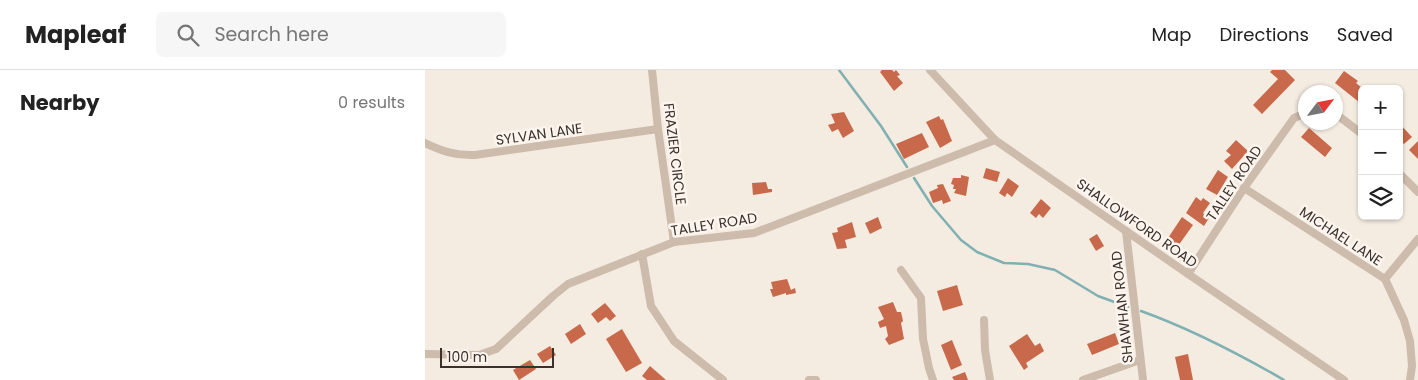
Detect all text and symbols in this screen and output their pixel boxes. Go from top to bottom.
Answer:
search box [156,12,506,57]
text: Mapleaf [25,18,126,51]
icon: search [174,21,202,49]
text: Search here [214,21,329,48]
text: Map [1152,22,1191,47]
text: Directions [1219,22,1309,47]
text: Saved [1337,22,1393,47]
north arrow [1298,85,1343,130]
map controls [1358,85,1403,220]
button: + [1358,85,1403,130]
text: Nearby [20,88,100,117]
text: 0 results [338,91,405,114]
street label: FRAZIER CIRCLE [659,102,691,206]
street label: SYLVAN LANE [494,118,584,150]
button: − [1358,130,1403,175]
street label: TALLEY ROAD [1201,141,1267,225]
street label: SHALLOWFORD ROAD [1073,174,1201,272]
button: layers [1358,175,1403,220]
street label: MICHAEL LANE [1296,202,1386,270]
street label: TALLEY ROAD [669,207,759,241]
street label: SHAWHAN ROAD [1106,250,1138,364]
scale bar [440,345,554,368]
text: 100 m [447,347,487,367]

